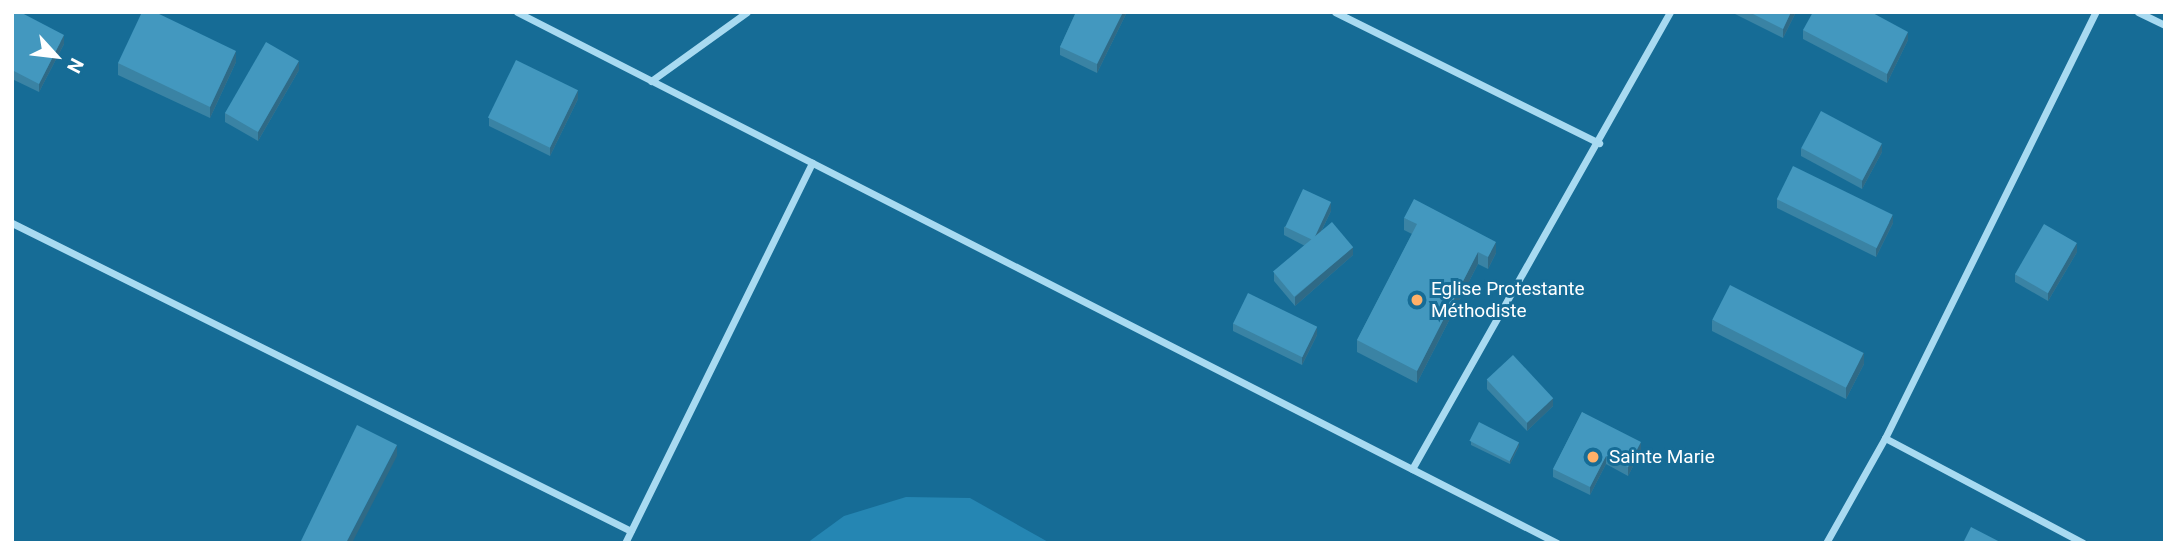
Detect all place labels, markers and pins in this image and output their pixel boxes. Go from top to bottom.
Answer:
place label: Eglise Protestante Méthodiste [1431,278,1585,322]
marker: Eglise Protestante Méthodiste [1409,292,1425,308]
place label: Sainte Marie [1609,446,1715,468]
marker: Sainte Marie [1583,447,1603,467]

